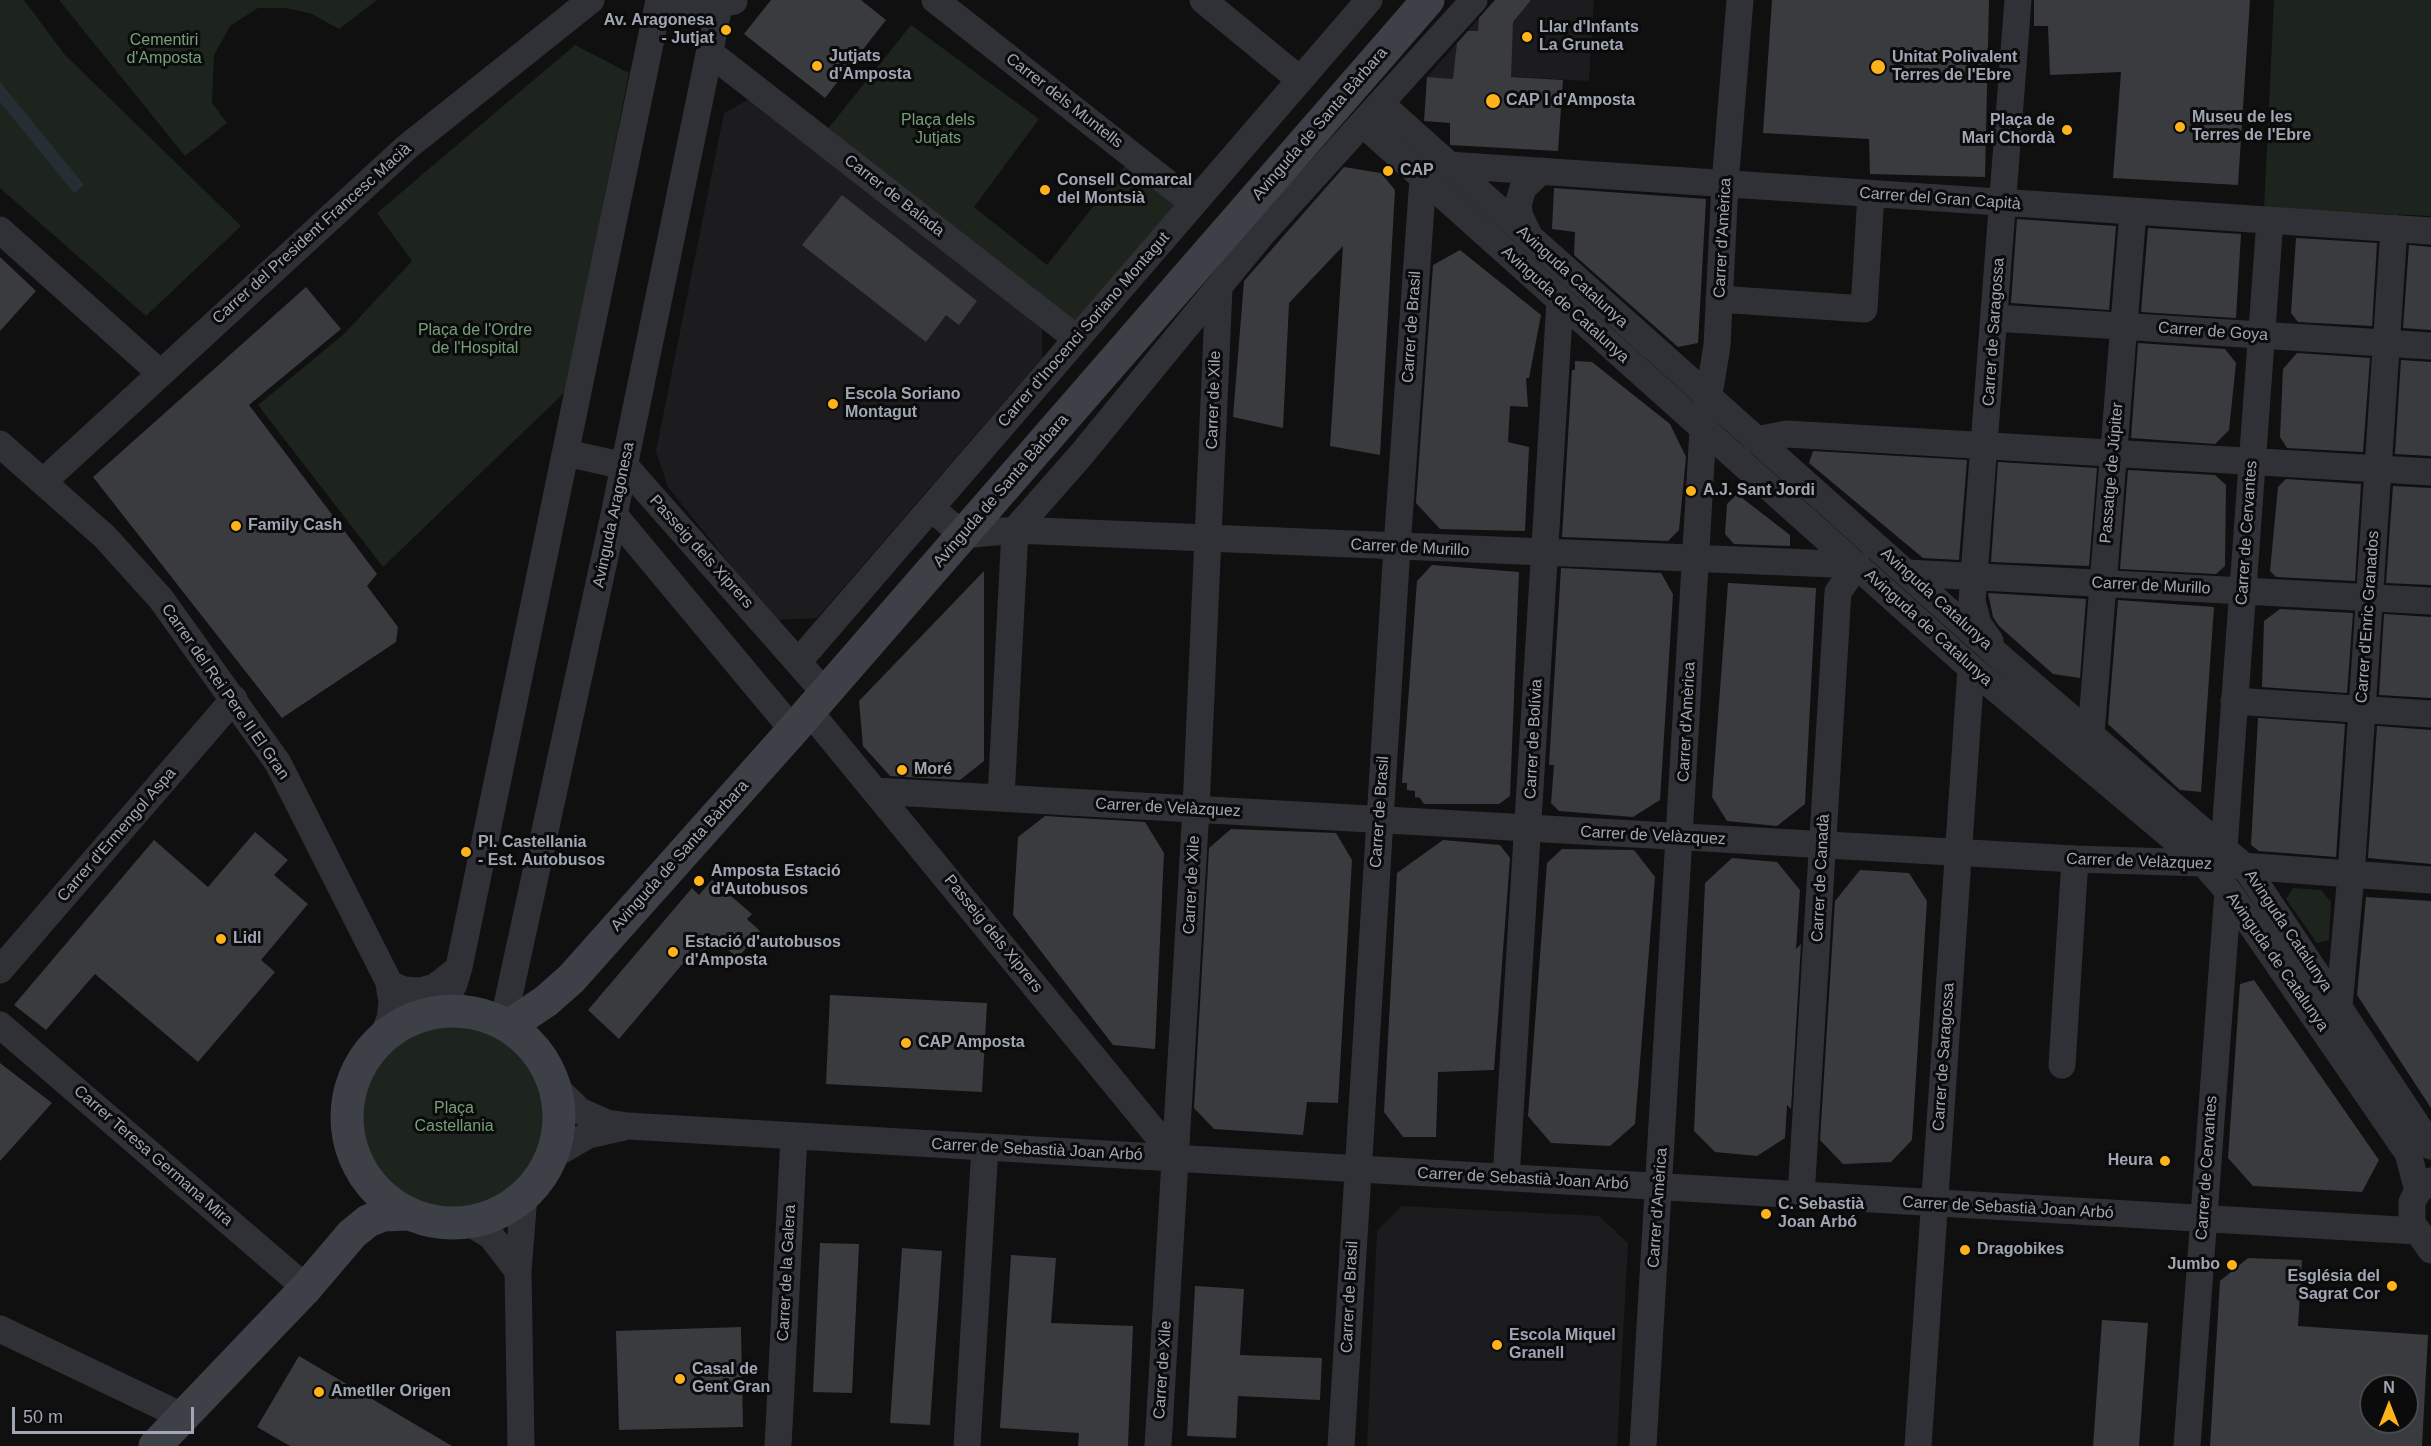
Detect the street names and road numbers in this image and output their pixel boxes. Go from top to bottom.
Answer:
street label: Avinguda de Santa Bàrbara [1248,44,1392,204]
street label: Carrer dels Muntells [1002,49,1126,153]
street label: Carrer del President Francesc Macià [209,140,415,328]
street label: Carrer de Balada [840,151,948,241]
street label: Carrer d'Amèrica [1710,177,1736,299]
street label: Carrer del Gran Capità [1859,184,2021,214]
street label: Avinguda Catalunya [1512,222,1632,332]
street label: Carrer d'Inocenci Soriano Montagut [994,229,1174,431]
street label: Avinguda de Catalunya [1497,243,1633,367]
street label: Carrer de Saragossa [1979,257,2009,407]
street label: Carrer de Brasil [1399,270,1425,384]
street label: Carrer de Goya [2157,319,2269,345]
street label: Carrer de Xile [1203,350,1225,450]
street label: Passatge de Júpiter [2096,402,2128,544]
street label: Avinguda de Santa Bàrbara [929,411,1073,571]
street label: Avinguda Aragonesa [589,440,639,590]
street label: Carrer de Cervantes [2232,460,2262,606]
street label: Passeig dels Xiprers [645,491,757,613]
street label: Carrer d'Enric Granados [2352,530,2384,704]
street label: Carrer de Murillo [1350,535,1470,561]
street label: Avinguda Catalunya [1876,544,1996,654]
street label: Avinguda de Catalunya [1860,566,1996,690]
street label: Carrer de Murillo [2091,573,2211,599]
street label: Carrer del Rei Pere II El Gran [157,601,293,783]
street label: Carrer d'Amèrica [1674,661,1700,783]
street label: Carrer de Bolívia [1521,679,1547,799]
street label: Carrer de Brasil [1367,755,1393,869]
street label: Carrer d'Ermengol Aspa [54,764,180,906]
street label: Avinguda de Santa Bàrbara [607,777,753,935]
street label: Carrer de Velàzquez [1095,795,1241,821]
street label: Carrer de Canadà [1808,814,1834,942]
street label: Carrer de Velàzquez [1580,823,1726,849]
street label: Carrer de Xile [1180,835,1204,935]
street label: Carrer de Velàzquez [2066,850,2212,874]
street label: Avinguda Catalunya [2240,866,2336,996]
street label: Passeig dels Xiprers [940,871,1046,997]
street label: Avinguda de Catalunya [2222,889,2332,1035]
street label: Carrer de Saragossa [1929,982,1959,1132]
street label: Carrer Teresa Germana Mira [70,1082,236,1230]
street label: Carrer de Cervantes [2192,1095,2222,1241]
street label: Carrer de Sebastià Joan Arbó [931,1135,1143,1165]
street label: Carrer d'Amèrica [1644,1147,1672,1269]
street label: Carrer de Sebastià Joan Arbó [1417,1164,1629,1194]
street label: Carrer de Sebastià Joan Arbó [1902,1193,2114,1223]
street label: Carrer de la Galera [774,1204,800,1342]
street label: Carrer de Brasil [1337,1241,1363,1353]
street label: Carrer de Xile [1150,1320,1176,1420]

